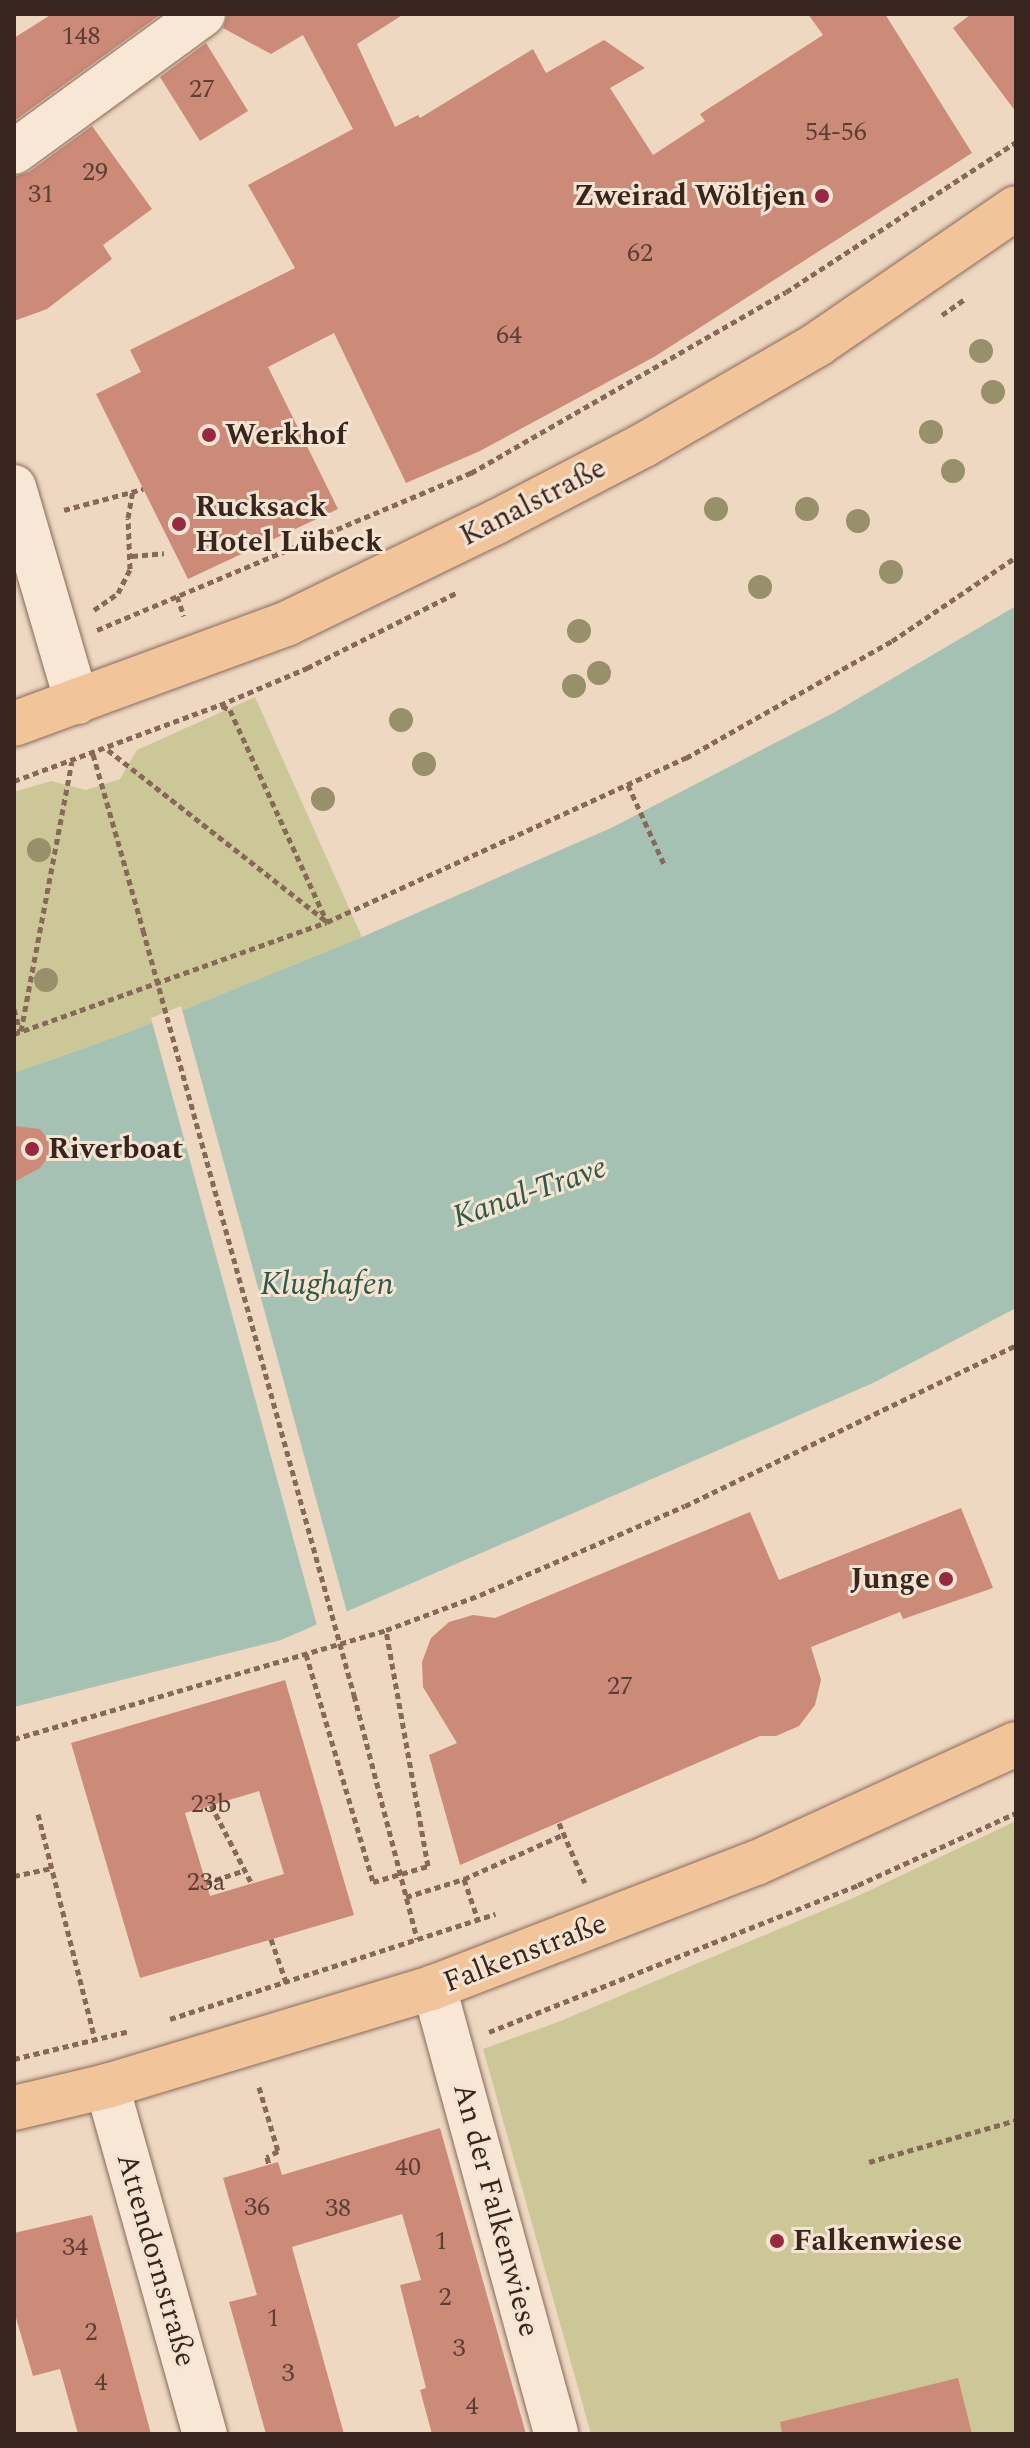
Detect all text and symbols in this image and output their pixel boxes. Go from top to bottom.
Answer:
house number: 148 [62,21,100,53]
house number: 27 [189,74,215,106]
house number: 54-56 [805,117,867,149]
house number: 29 [82,157,108,189]
place label: Zweirad Wöltjen [574,178,806,214]
house number: 31 [28,179,54,211]
marker: Zweirad Wöltjen [813,187,831,205]
house number: 62 [627,238,653,270]
house number: 64 [496,320,522,352]
place label: Werkhof [225,417,347,453]
marker: Werkhof [200,426,218,444]
street label: Kanalstraße [454,450,612,554]
place label: Rucksack Hotel Lübeck [195,489,383,560]
marker: Rucksack Hotel Lübeck [170,515,188,533]
place label: Riverboat [48,1131,183,1167]
marker: Riverboat [23,1140,41,1158]
water label: Kanal-Trave [448,1149,612,1237]
water label: Klughafen [260,1266,394,1304]
place label: Junge [850,1561,930,1597]
marker: Junge [937,1570,955,1588]
house number: 27 [607,1671,633,1703]
house number: 23b [191,1789,231,1821]
house number: 23a [187,1867,225,1899]
street label: Falkenstraße [438,1905,612,2001]
street label: An der Falkenwiese [445,2079,547,2341]
street label: Attendornstraße [108,2149,204,2371]
house number: 40 [395,2152,421,2184]
house number: 36 [244,2192,270,2224]
house number: 38 [325,2193,351,2225]
place label: Falkenwiese [793,2223,962,2259]
house number: 1 [435,2226,447,2258]
house number: 34 [62,2232,88,2264]
marker: Falkenwiese [768,2232,786,2250]
house number: 2 [439,2282,451,2314]
house number: 1 [267,2303,279,2335]
house number: 2 [85,2317,97,2349]
house number: 3 [453,2333,465,2365]
house number: 3 [282,2358,294,2390]
house number: 4 [95,2367,107,2399]
house number: 4 [466,2391,478,2423]

